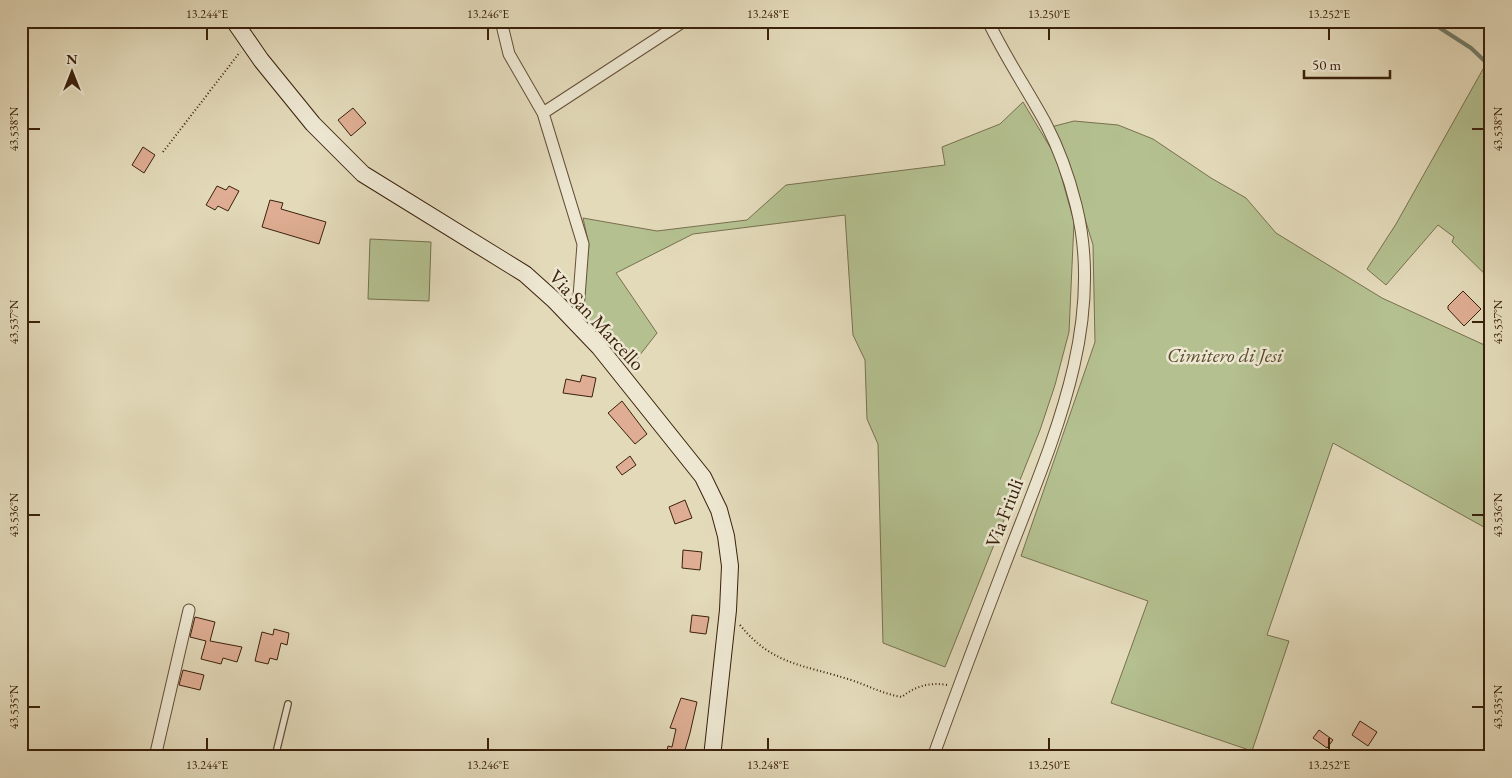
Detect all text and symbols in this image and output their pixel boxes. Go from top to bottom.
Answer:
text: 13.244°E [186,6,228,22]
text: 13.246°E [467,6,509,22]
text: 13.248°E [747,6,789,22]
text: 13.250°E [1028,6,1070,22]
text: 13.252°E [1308,6,1350,22]
north arrow [48,48,98,98]
scale bar [1304,48,1391,80]
text: N [66,50,78,68]
text: 50 m [1312,55,1341,74]
text: 43.538°N [6,106,22,151]
text: 43.538°N [1490,106,1506,151]
street label: Via San Marcello [543,264,651,376]
text: 43.537°N [6,299,22,344]
text: 43.537°N [1490,299,1506,344]
park label: Cimitero di Jesi [1167,342,1284,368]
street label: Via Friuli [979,475,1029,551]
text: 43.536°N [6,492,22,537]
text: 43.536°N [1490,492,1506,537]
text: 43.535°N [6,684,22,729]
text: 43.535°N [1490,684,1506,729]
text: 13.244°E [186,757,228,773]
text: 13.246°E [467,757,509,773]
text: 13.248°E [747,757,789,773]
text: 13.250°E [1028,757,1070,773]
text: 13.252°E [1308,757,1350,773]

